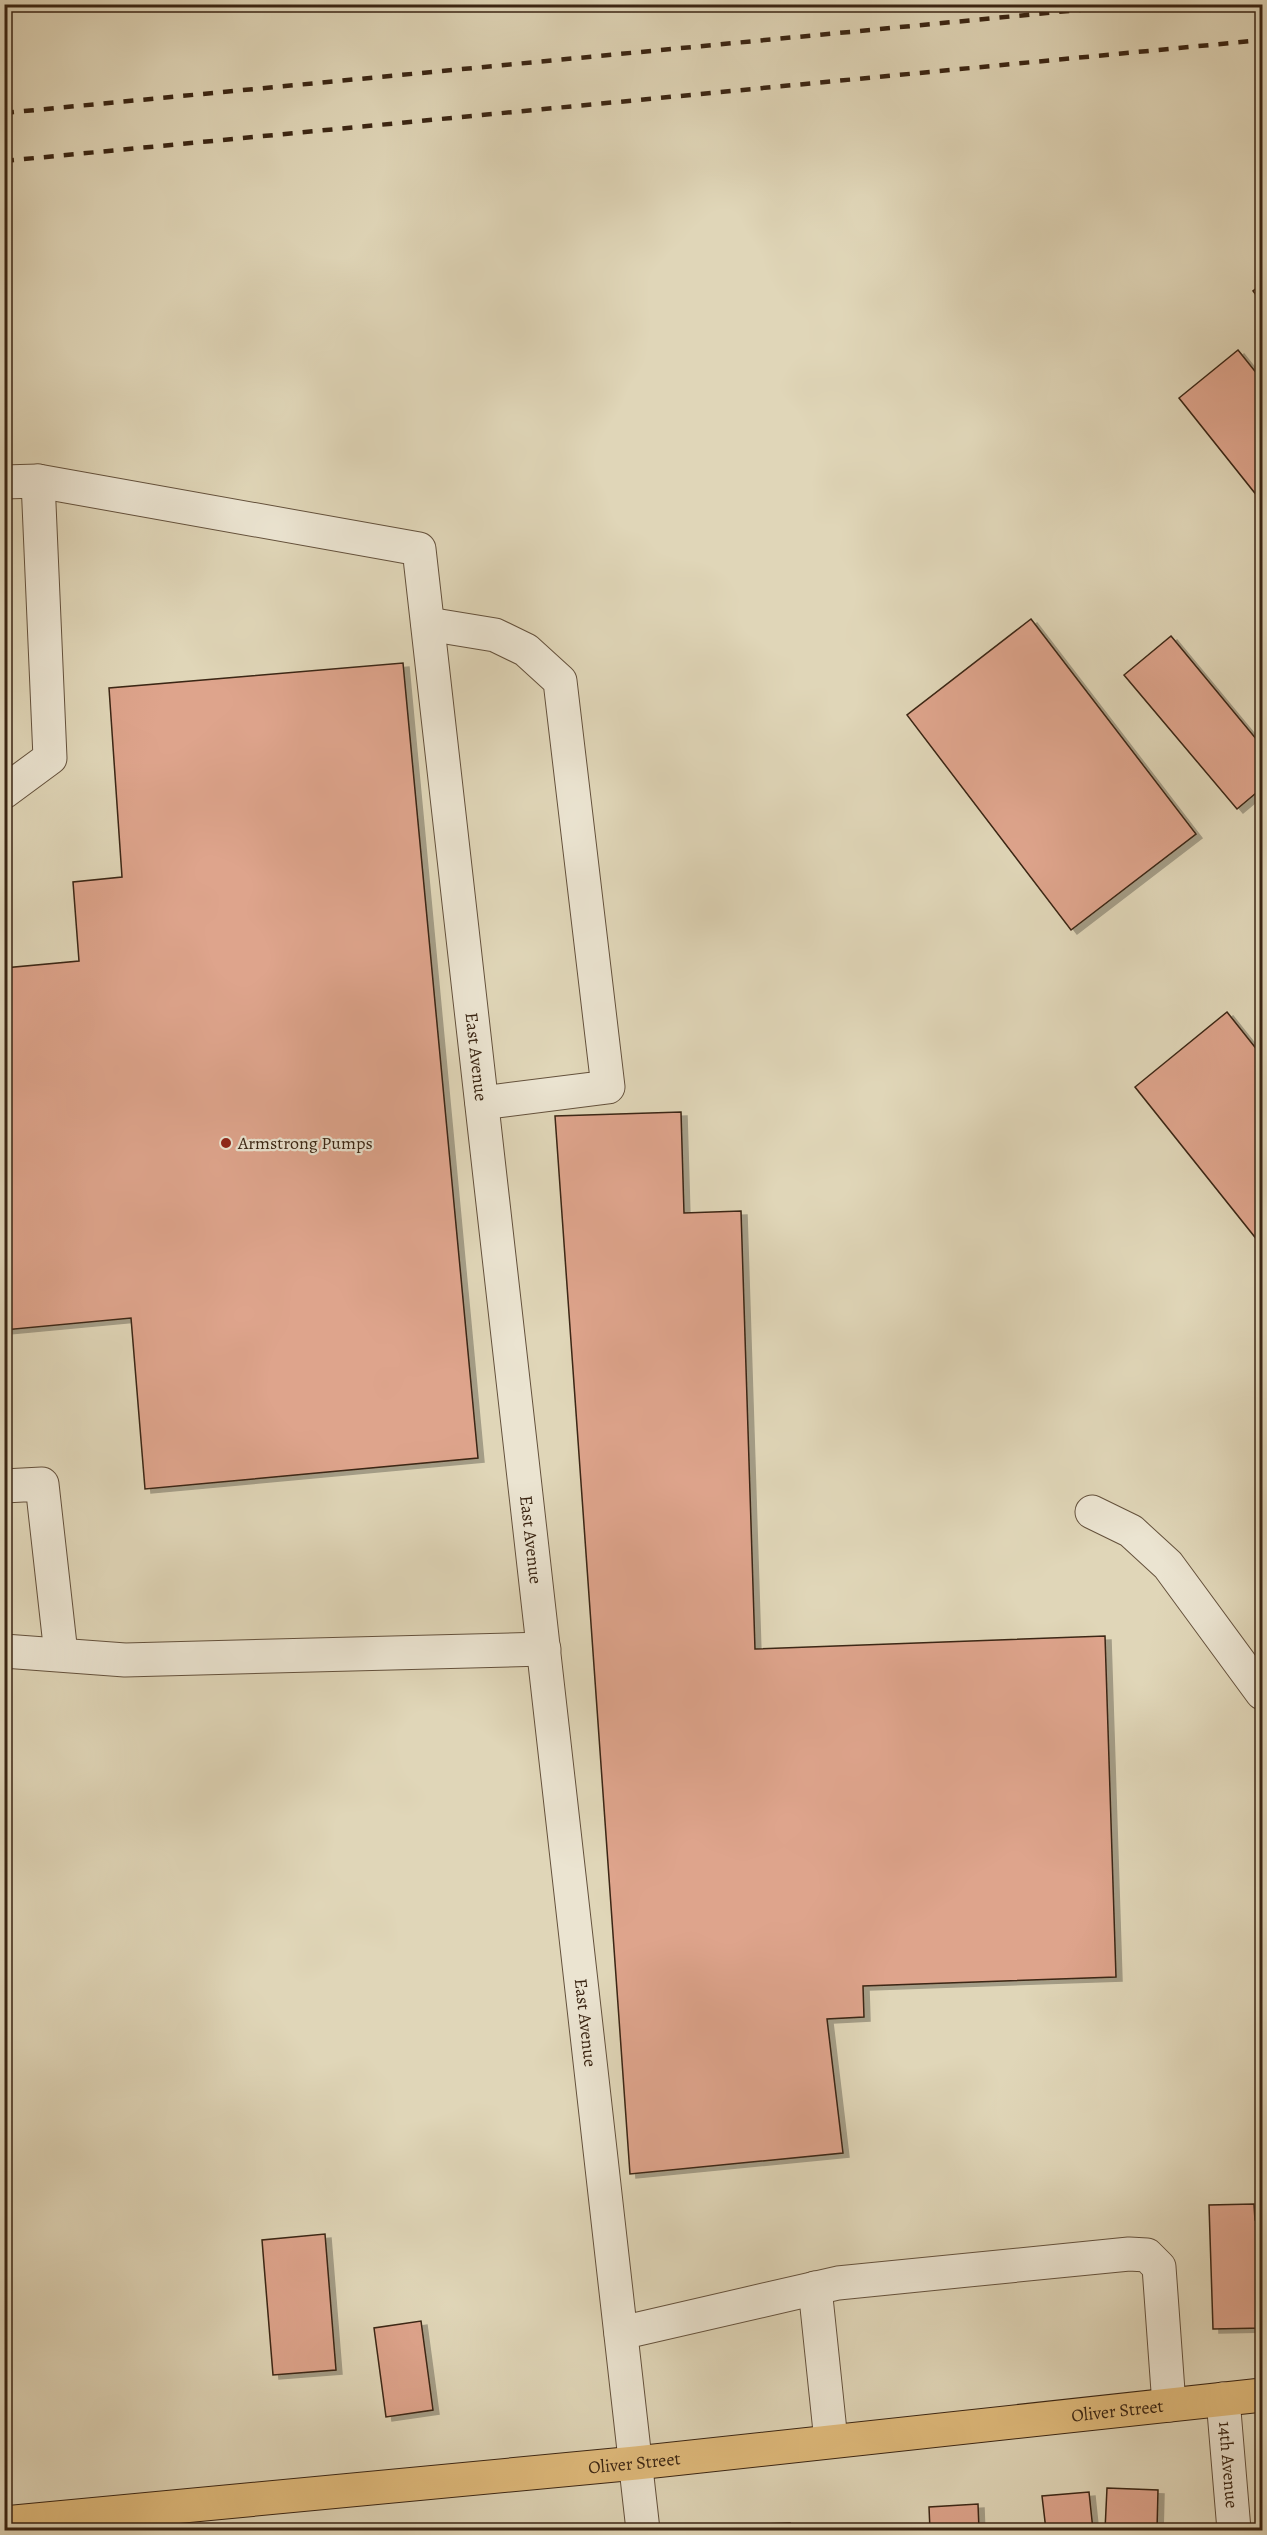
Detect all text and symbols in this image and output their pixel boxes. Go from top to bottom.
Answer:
street label: East Avenue [459,1011,493,1102]
place label: Armstrong Pumps [237,1131,373,1155]
marker: Armstrong Pumps [219,1136,233,1150]
street label: East Avenue [514,1494,548,1585]
street label: East Avenue [569,1977,603,2068]
street label: Oliver Street [1070,2394,1165,2428]
street label: 14th Avenue [1213,2420,1244,2509]
street label: Oliver Street [587,2446,682,2479]

